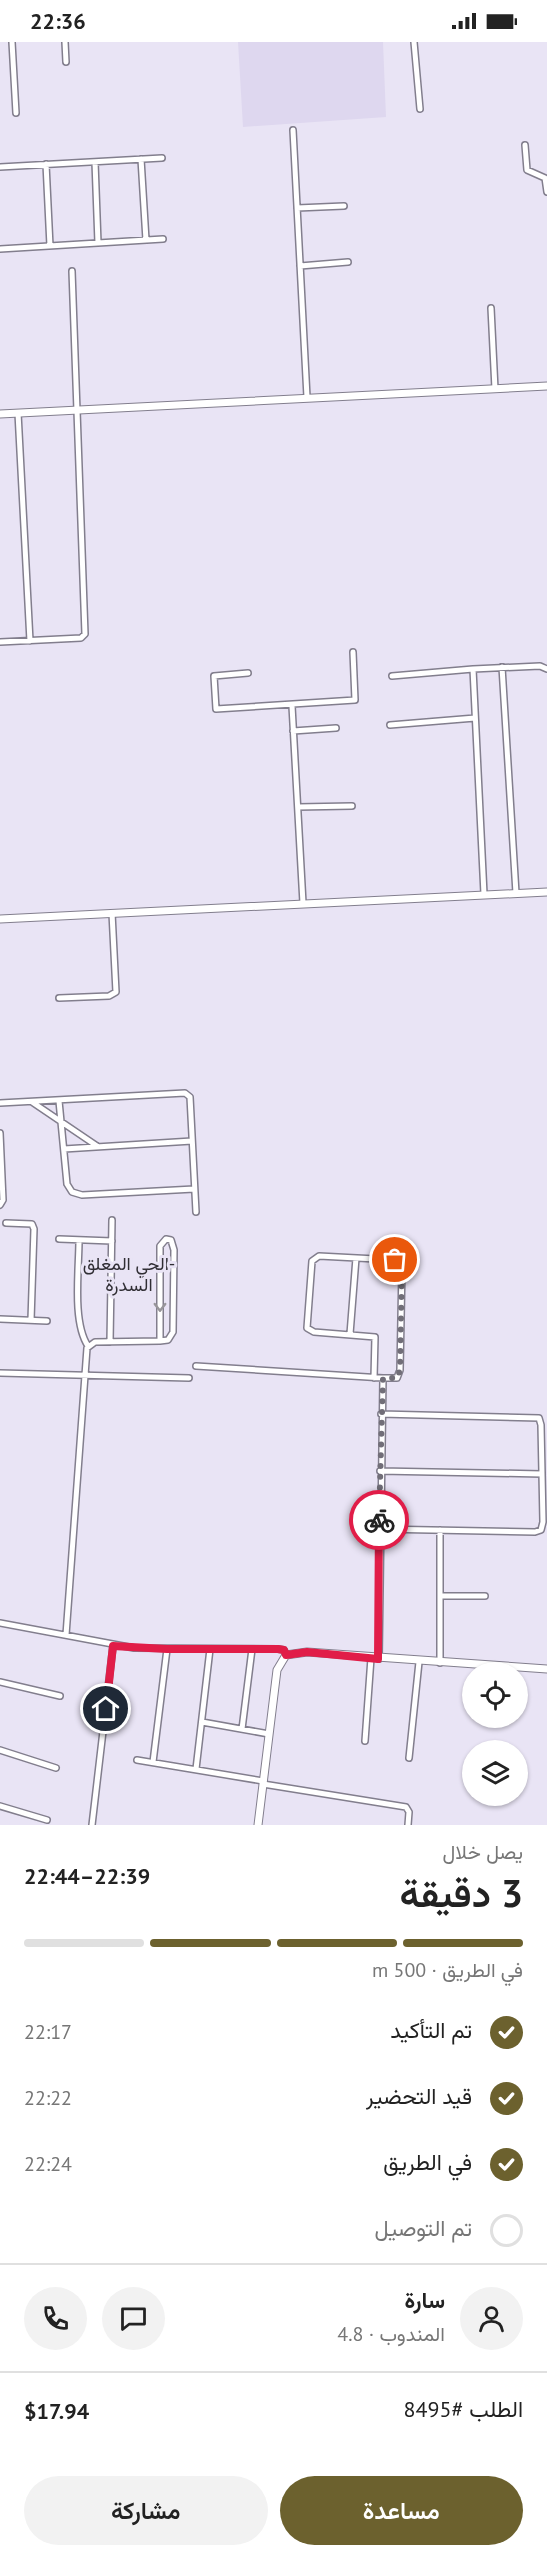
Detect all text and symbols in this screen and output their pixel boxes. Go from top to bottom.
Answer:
text: 22:36 [30,7,86,35]
pin [369,1234,420,1285]
icon: bag [378,1243,411,1276]
district label: الحي المغلق- السدرة [83,1252,175,1296]
one-way arrow [154,1303,166,1312]
courier [349,1490,409,1550]
icon: bike [363,1504,396,1537]
map controls [462,1662,528,1806]
button: locate [462,1662,528,1728]
pin [80,1683,131,1734]
icon: home [89,1692,122,1725]
button: layers [462,1740,528,1806]
text: يصل خلال [443,1839,523,1865]
text: 22:39–22:44 [24,1862,150,1890]
text: 3 دقيقة [399,1867,523,1918]
text: في الطريق · 500 m [372,1957,523,1983]
text: تم التأكيد [390,2016,472,2044]
icon: check [490,2016,523,2049]
text: 22:17 [24,2019,72,2045]
text: قيد التحضير [366,2082,472,2110]
icon: check [490,2082,523,2115]
text: 22:22 [24,2085,72,2111]
text: في الطريق [383,2148,472,2176]
icon: check [490,2148,523,2181]
text: 22:24 [24,2151,72,2177]
text: تم التوصيل [374,2214,472,2242]
text: سارة [404,2286,445,2314]
button: phone [24,2287,87,2350]
button: chat [102,2287,165,2350]
button: person [460,2287,523,2350]
text: المندوب · 4.8 [337,2321,445,2347]
text: الطلب #8495 [403,2395,523,2423]
text: $17.94 [24,2397,89,2425]
button: مشاركة [24,2476,268,2545]
button: مساعدة [280,2476,523,2545]

